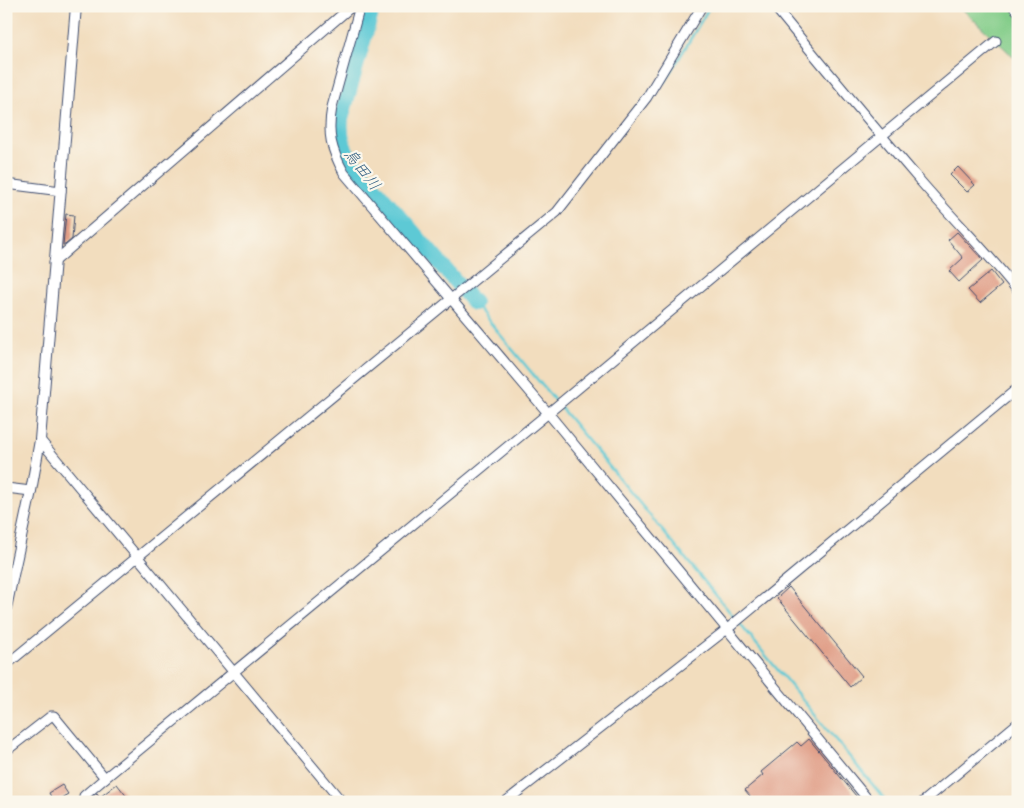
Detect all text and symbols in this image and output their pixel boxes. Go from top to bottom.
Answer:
water label: 烏田川 [338,146,383,196]

